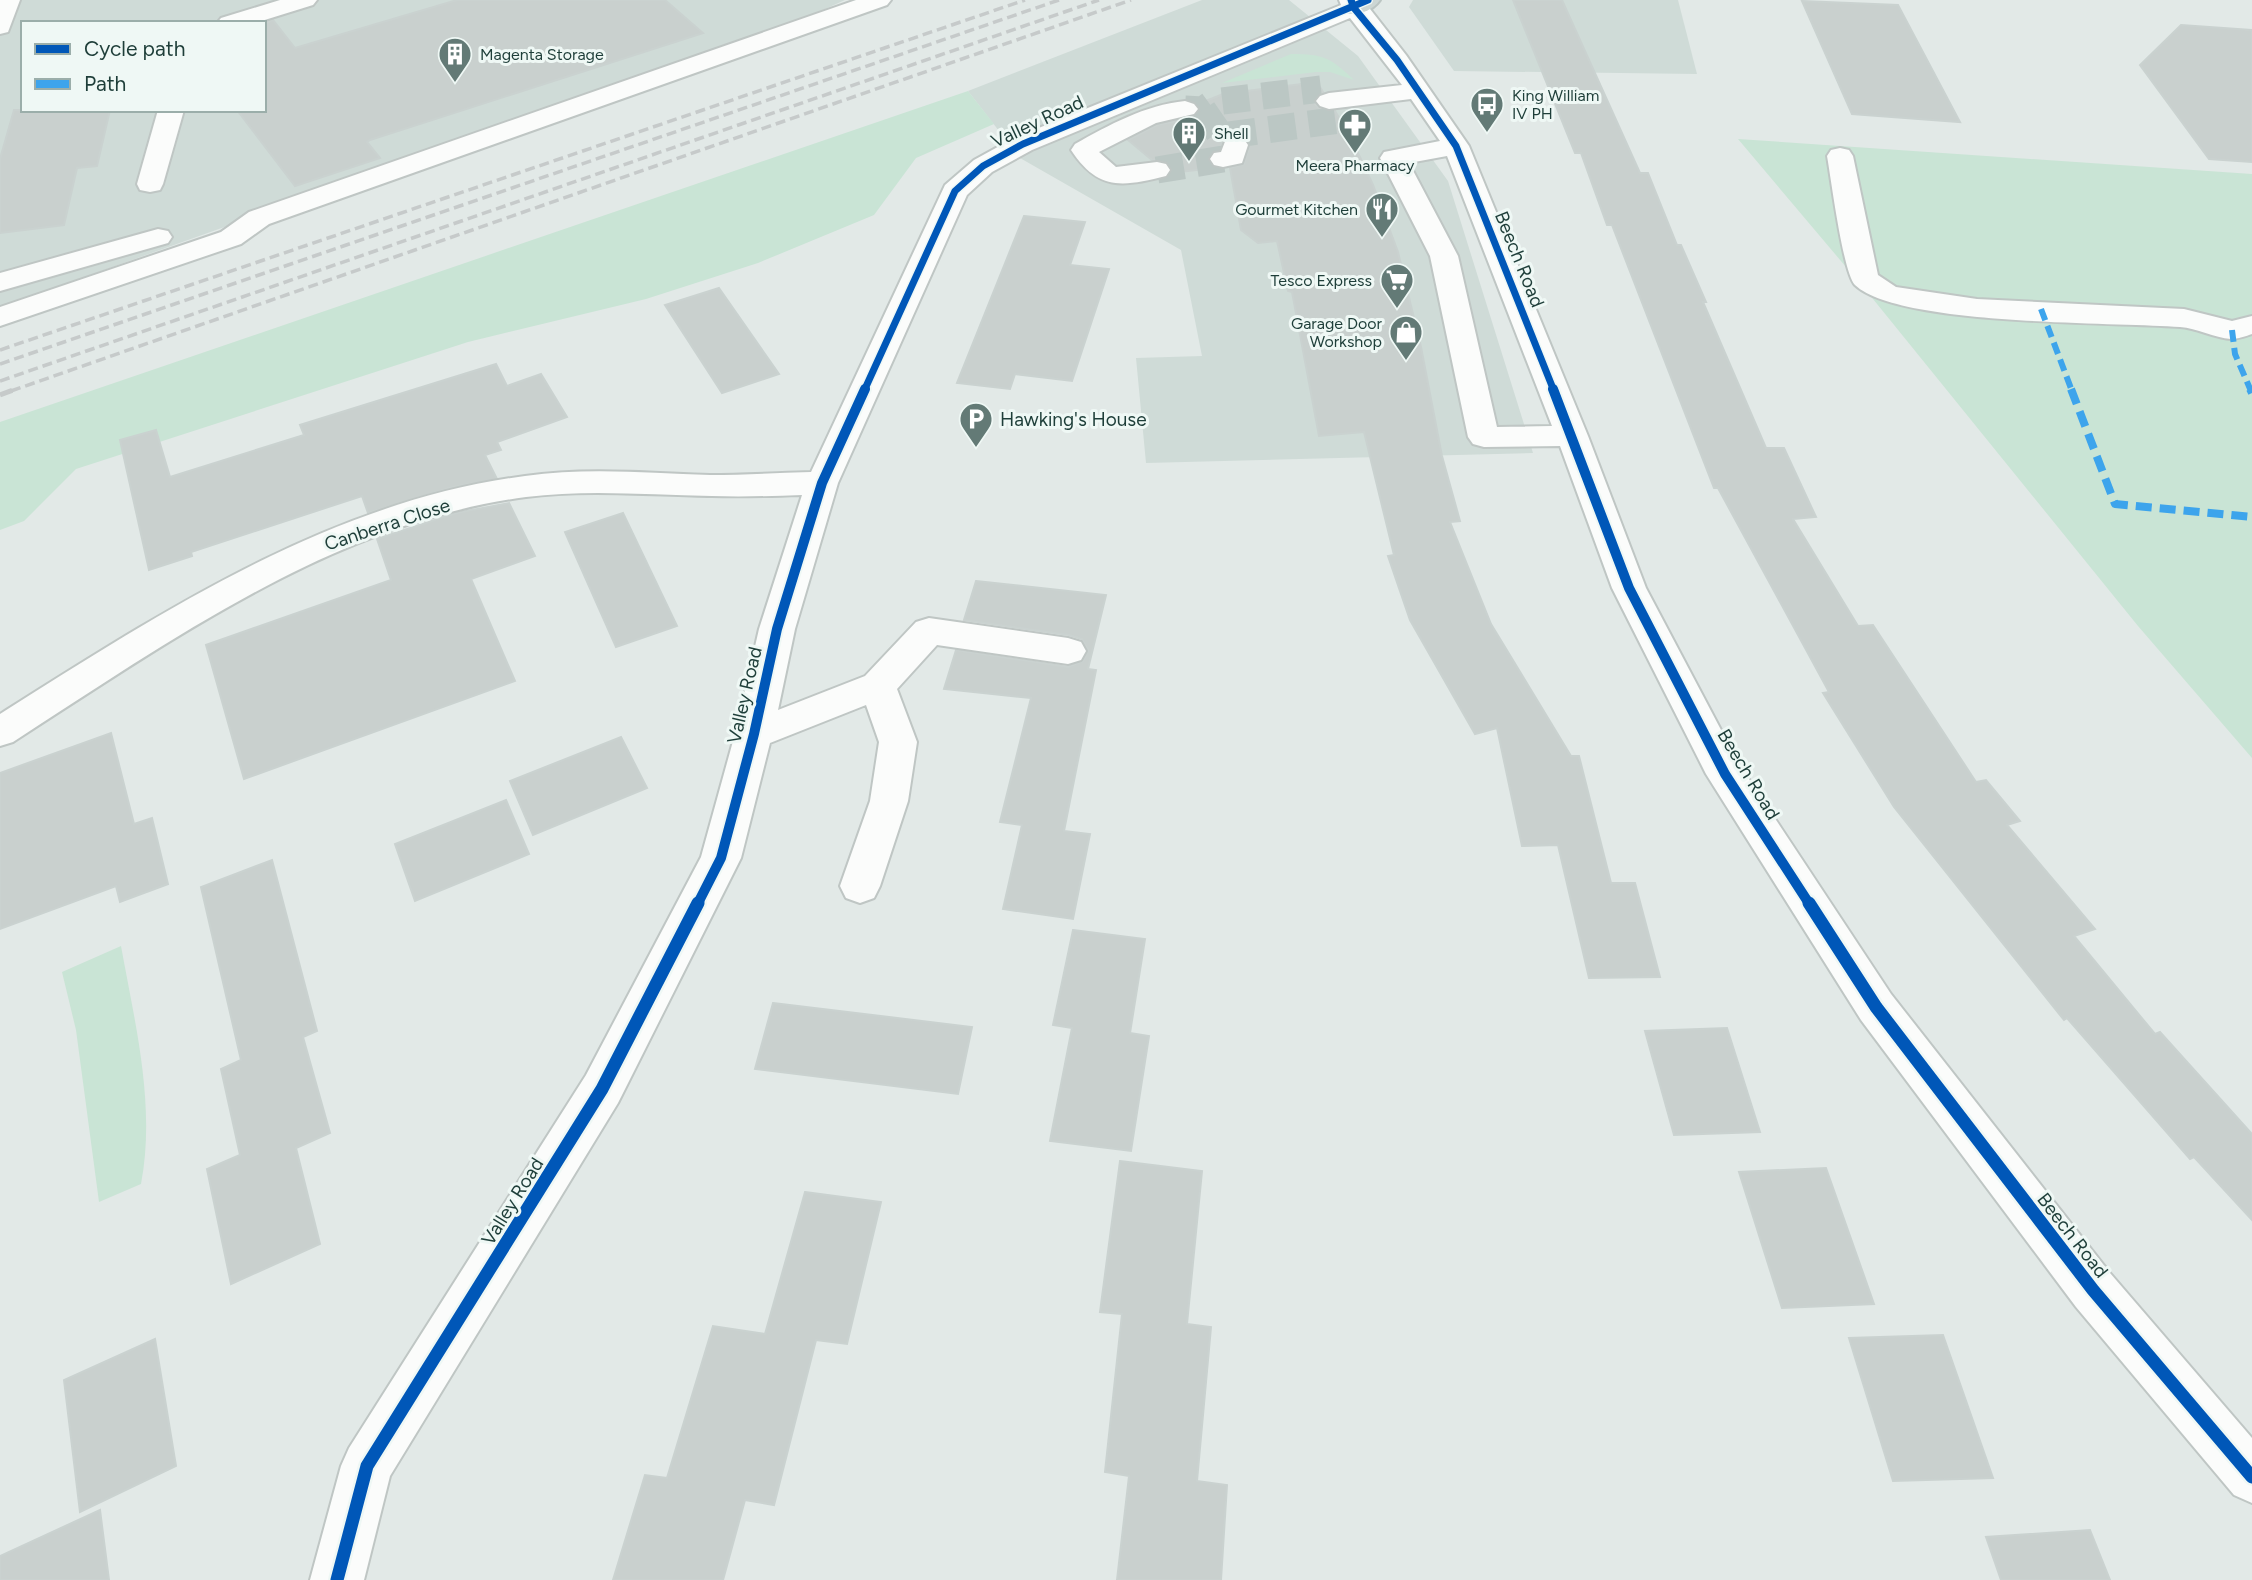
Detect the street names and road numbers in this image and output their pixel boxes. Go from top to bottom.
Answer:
street label: Valley Road [987,90,1087,153]
street label: Beech Road [1490,208,1549,311]
street label: Canberra Close [321,493,453,556]
street label: Valley Road [722,644,767,746]
street label: Beech Road [1713,725,1785,824]
street label: Valley Road [476,1153,548,1249]
street label: Beech Road [2032,1188,2113,1282]

